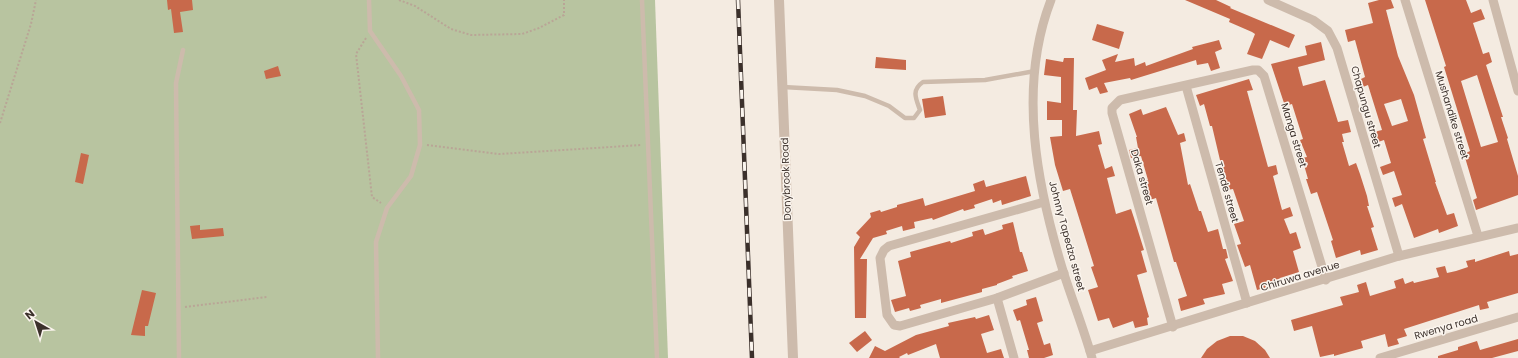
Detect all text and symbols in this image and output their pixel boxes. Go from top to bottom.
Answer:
street label: Chapungu street [1347,64,1385,150]
street label: Mushandike street [1431,69,1473,161]
street label: Manga street [1277,101,1311,169]
street label: Donybrook Road [777,137,795,221]
street label: Daka street [1127,148,1157,207]
street label: Tende street [1211,160,1243,224]
street label: Johnny Tapedza street [1045,179,1089,293]
street label: Chiruwa avenue [1259,257,1341,295]
north arrow [16,302,56,342]
text: N [21,305,38,323]
street label: Rwenya road [1412,311,1480,343]

